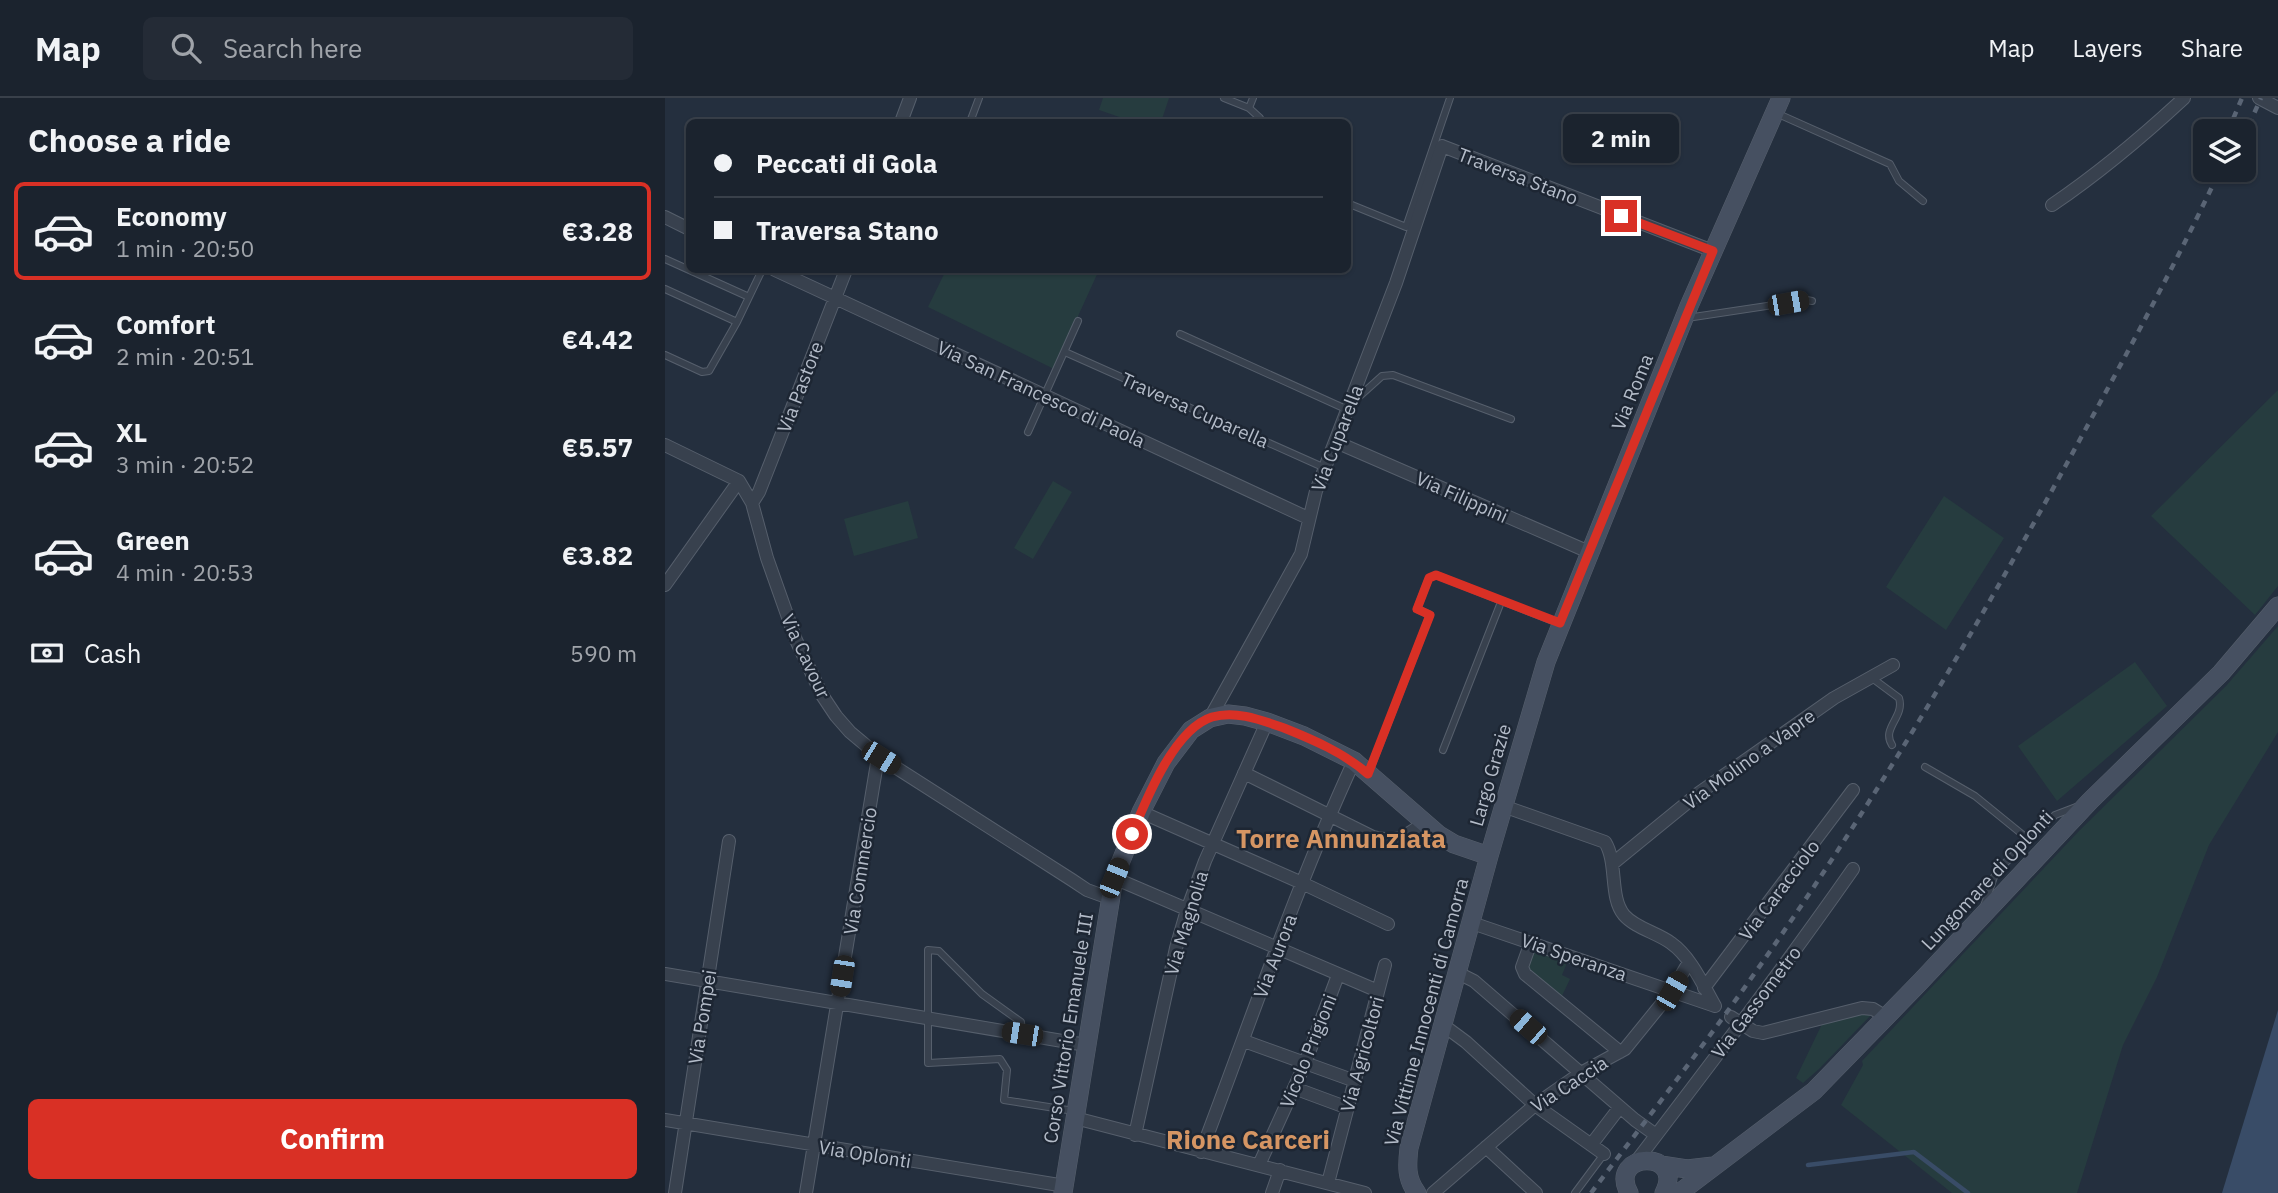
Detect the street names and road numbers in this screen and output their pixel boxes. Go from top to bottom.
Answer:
street label: Traversa Stano [1455,142,1581,210]
street label: Via San Francesco di Paola [933,335,1149,453]
street label: Via Pastore [772,338,828,436]
street label: Via Roma [1606,350,1658,434]
street label: Traversa Cuparella [1118,367,1272,453]
street label: Via Cuparella [1306,381,1368,495]
street label: Via Filippini [1412,466,1512,528]
street label: Via Cavour [776,610,836,702]
street label: Via Molino a Vapre [1678,703,1820,815]
street label: Largo Grazie [1464,721,1516,829]
street label: Lungomare di Oplonti [1916,805,2058,955]
street label: Via Commercio [838,806,882,936]
street label: Via Caracciolo [1733,835,1825,945]
street label: Via Magnolia [1159,868,1213,978]
street label: Via Vittime Innocenti di Camorra [1379,875,1473,1149]
street label: Via Aurora [1248,910,1302,1002]
street label: Corso Vittorio Emanuele III [1038,911,1098,1145]
street label: Via Speranza [1518,928,1630,986]
street label: Via Gassometro [1706,941,1806,1063]
street label: Via Pompei [683,968,721,1066]
street label: Vicolo Prigioni [1274,991,1342,1111]
street label: Via Agricoltori [1335,993,1389,1115]
street label: Via Caccia [1526,1050,1612,1118]
street label: Via Oplonti [817,1135,913,1173]

